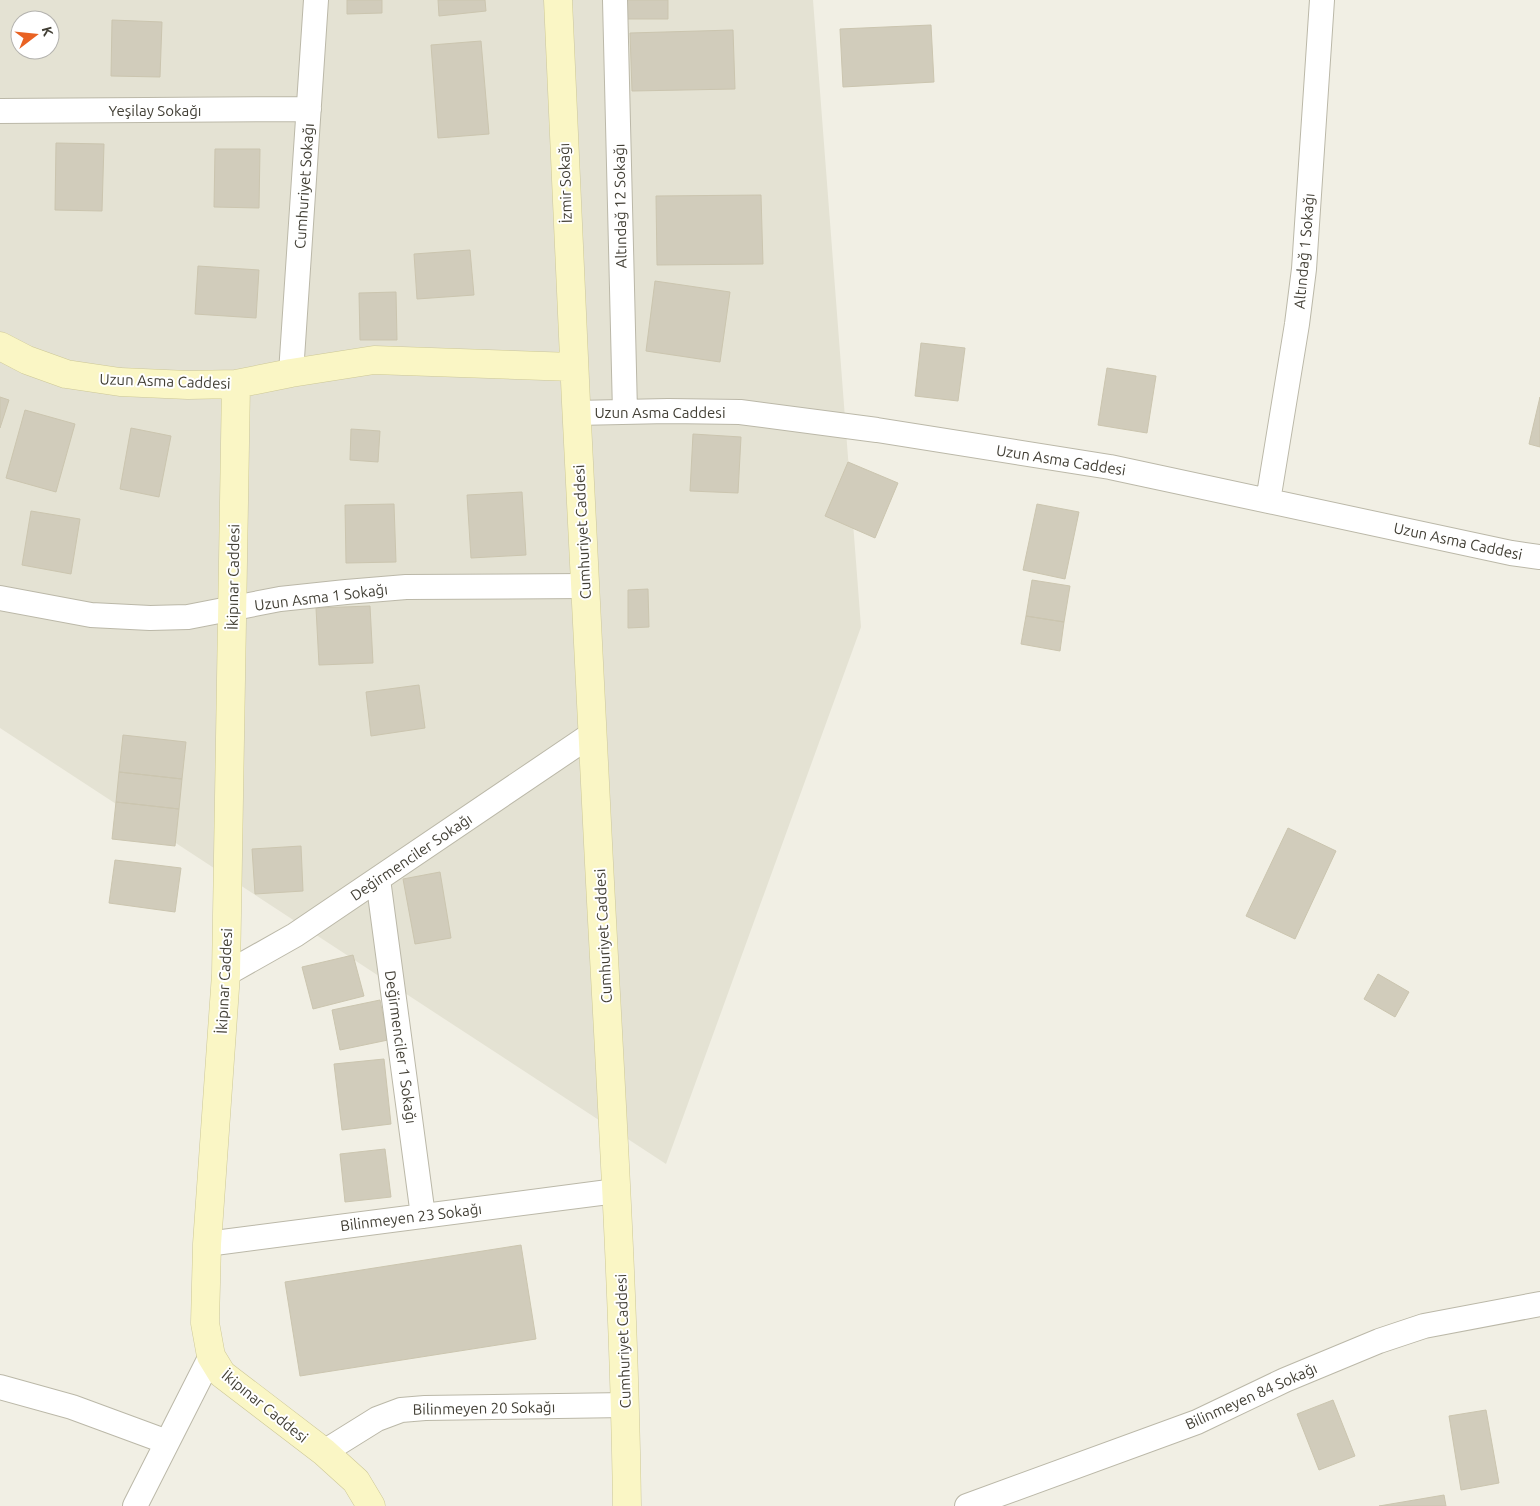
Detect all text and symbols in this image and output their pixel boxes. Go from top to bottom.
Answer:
north arrow [10,10,60,60]
text: K [39,25,57,39]
street label: Yeşilay Sokağı [109,102,201,119]
street label: Cumhuriyet Sokağı [291,123,317,249]
street label: İzmir Sokağı [555,142,575,224]
street label: Altındağ 12 Sokağı [610,143,630,269]
street label: Altındağ 1 Sokağı [1290,192,1318,310]
street label: Uzun Asma Caddesi [99,370,231,392]
street label: Uzun Asma Caddesi [594,404,726,421]
street label: Uzun Asma Caddesi [995,441,1127,479]
street label: Cumhuriyet Caddesi [570,464,594,600]
street label: Uzun Asma Caddesi [1392,519,1524,563]
street label: İkipınar Caddesi [224,524,242,630]
street label: Uzun Asma 1 Sokağı [253,580,389,614]
street label: Değirmenciler Sokağı [347,810,475,904]
street label: Cumhuriyet Caddesi [591,868,615,1004]
street label: İkipınar Caddesi [213,928,235,1034]
street label: Değirmenciler 1 Sokağı [382,969,420,1125]
street label: Bilinmeyen 23 Sokağı [339,1200,483,1234]
street label: Cumhuriyet Caddesi [612,1273,634,1409]
street label: Bilinmeyen 84 Sokağı [1182,1359,1320,1433]
street label: İkipınar Caddesi [219,1366,311,1446]
street label: Bilinmeyen 20 Sokağı [413,1398,555,1418]

